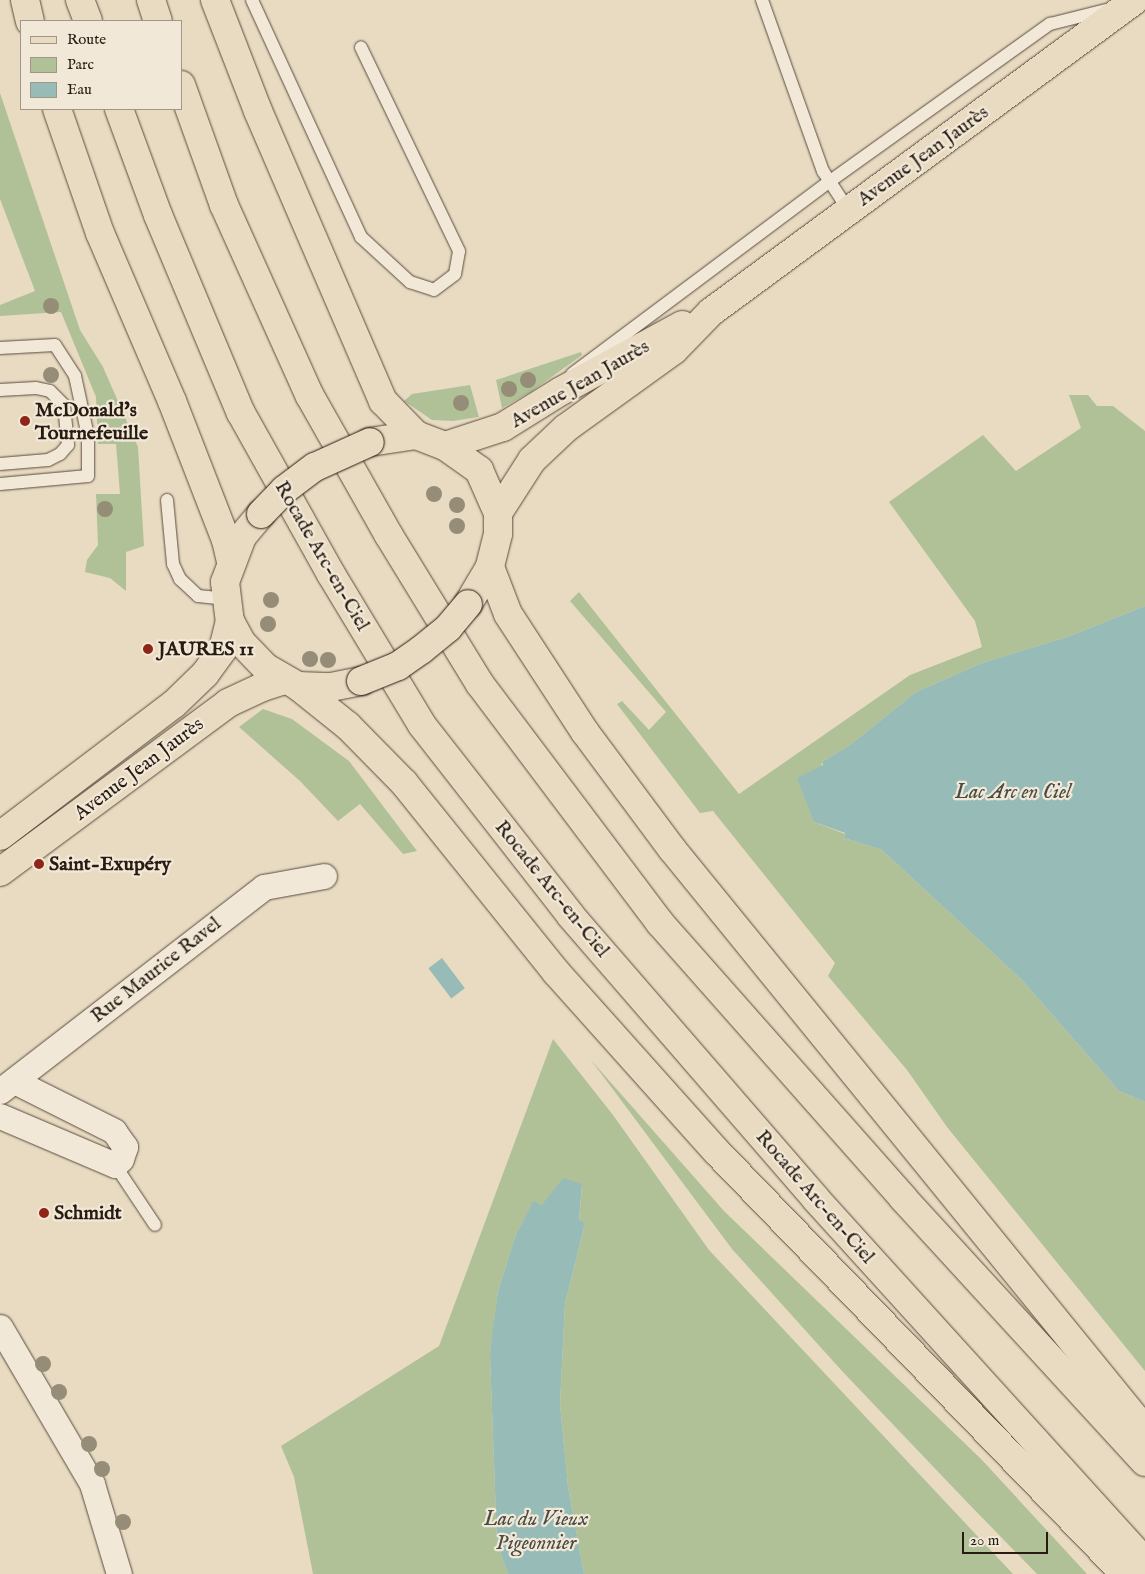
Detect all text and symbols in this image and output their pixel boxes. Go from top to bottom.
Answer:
legend [20,20,182,110]
text: Route [67,30,106,49]
text: Parc [67,55,94,74]
text: Eau [67,80,92,99]
street label: Avenue Jean Jaurès [853,100,993,212]
street label: Avenue Jean Jaurès [506,335,654,433]
place label: McDonald's Tournefeuille [35,398,148,445]
marker: McDonald's Tournefeuille [19,415,31,427]
street label: Rocade Arc-en-Ciel [269,477,375,635]
place label: JAURES 11 [158,637,254,661]
marker: JAURES 11 [142,643,154,655]
street label: Avenue Jean Jaurès [69,712,209,826]
water label: Lac Arc en Ciel [955,780,1071,806]
street label: Rocade Arc-en-Ciel [489,816,615,962]
place label: Saint-Exupéry [49,852,171,876]
marker: Saint-Exupéry [33,858,45,870]
street label: Rue Maurice Ravel [86,912,226,1028]
street label: Rocade Arc-en-Ciel [750,1125,880,1269]
place label: Schmidt [54,1201,122,1225]
marker: Schmidt [38,1207,50,1219]
water label: Lac du Vieux Pigeonnier [484,1507,588,1557]
scale bar [965,1522,1051,1554]
text: 20 m [970,1531,999,1550]

